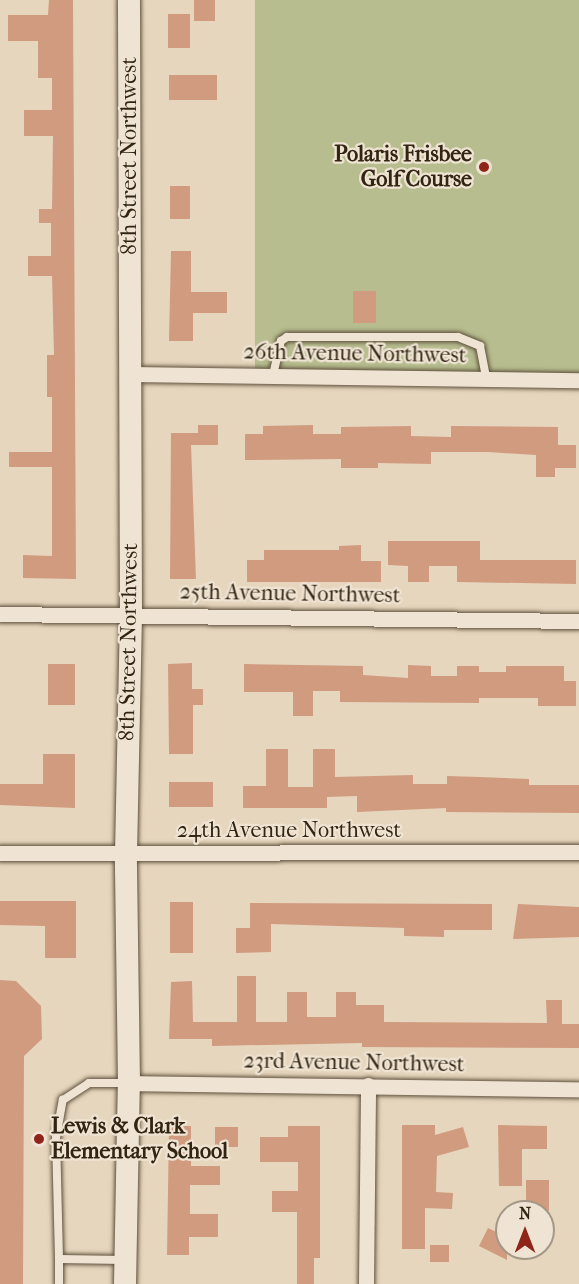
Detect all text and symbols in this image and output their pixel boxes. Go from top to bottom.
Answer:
street label: 8th Street Northwest [117,57,143,255]
place label: Polaris Frisbee Golf Course [334,141,472,192]
marker: Polaris Frisbee Golf Course [477,160,491,174]
street label: 26th Avenue Northwest [243,339,467,369]
street label: 8th Street Northwest [114,543,144,741]
street label: 25th Avenue Northwest [179,579,401,609]
street label: 24th Avenue Northwest [177,818,401,844]
street label: 23rd Avenue Northwest [243,1048,465,1078]
place label: Lewis & Clark Elementary School [51,1113,228,1164]
marker: Lewis & Clark Elementary School [32,1132,46,1146]
north arrow [495,1200,555,1260]
text: N [519,1204,531,1223]

